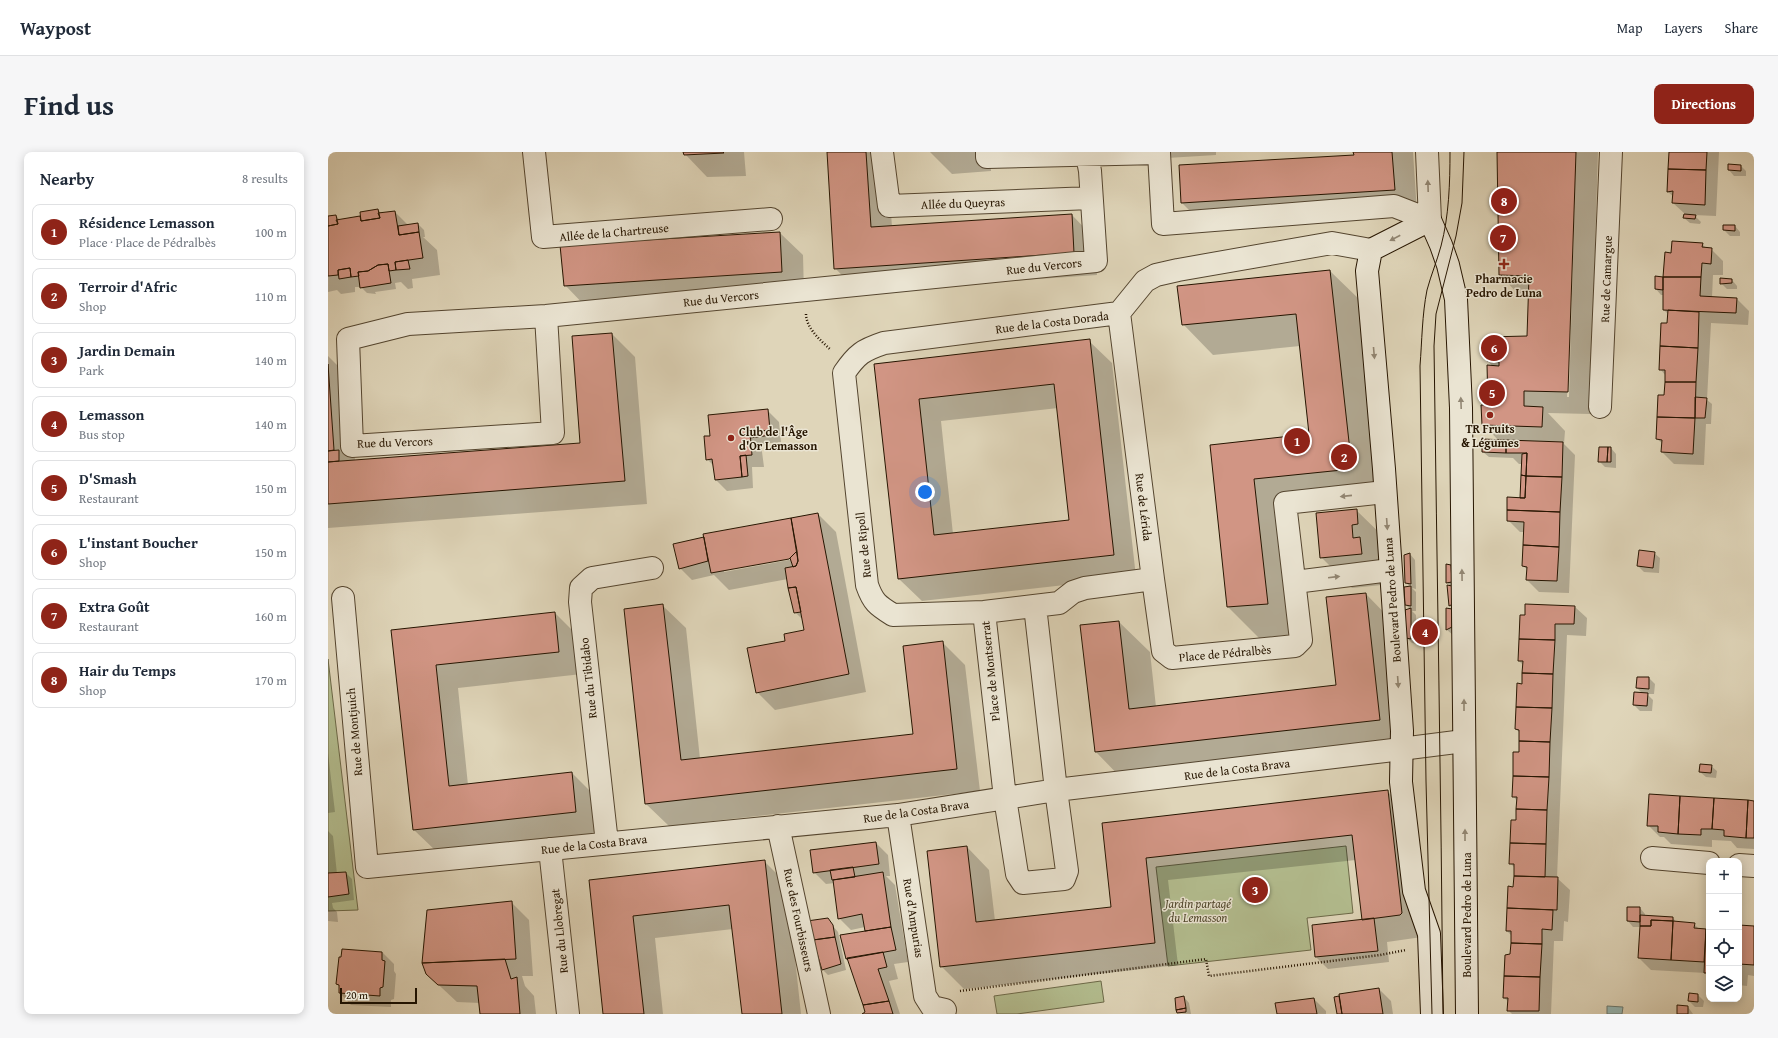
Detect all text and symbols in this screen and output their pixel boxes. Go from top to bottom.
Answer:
text: Waypost [20,14,91,42]
text: Map [1617,18,1643,38]
text: Layers [1665,18,1703,38]
text: Share [1725,18,1758,38]
text: Find us [24,84,114,125]
button: Directions [1654,84,1754,124]
text: Nearby [40,166,94,191]
text: 8 results [242,169,288,188]
one-way arrow [1425,180,1432,192]
pin: 8 [1491,186,1517,216]
street label: Allée du Queyras [921,193,1006,213]
text: Résidence Lemasson [79,212,215,233]
street label: Allée de la Chartreuse [559,219,670,245]
text: 1 [51,223,57,242]
text: 100 m [255,223,287,242]
pin: 7 [1490,223,1516,253]
text: Place · Place de Pédralbès [79,233,216,252]
one-way arrow [1389,234,1401,241]
street label: Rue de Camargue [1596,235,1616,323]
street label: Rue du Vercors [1005,254,1083,278]
marker: Pharmacie Pedro de Luna [1499,259,1509,269]
place label: Pharmacie Pedro de Luna [1466,270,1543,301]
text: Terroir d'Afric [79,276,177,297]
street label: Rue du Vercors [682,286,760,310]
text: 2 [51,287,57,306]
text: 110 m [255,287,287,306]
text: Shop [79,297,106,316]
street label: Rue de la Costa Dorada [994,307,1110,337]
pin: 6 [1481,333,1507,363]
text: Jardin Demain [79,340,175,361]
one-way arrow [1370,346,1377,359]
text: 3 [51,351,57,370]
text: 140 m [255,351,287,370]
text: Park [79,361,104,380]
pin: 5 [1479,378,1505,408]
one-way arrow [1457,397,1464,409]
text: Lemasson [79,404,144,425]
marker: TR Fruits & Légumes [1485,410,1495,420]
text: 4 [51,415,57,434]
text: 140 m [255,415,287,434]
place label: TR Fruits & Légumes [1461,420,1519,451]
place label: Club de l'Âge d'Or Lemasson [739,423,817,454]
text: Bus stop [79,425,125,444]
pin: 1 [1284,426,1310,456]
street label: Rue du Vercors [357,432,433,452]
marker: Club de l'Âge d'Or Lemasson [726,433,736,443]
pin: 2 [1331,442,1357,472]
text: D'Smash [79,468,137,489]
street label: Rue de Lérida [1131,472,1157,542]
text: 5 [51,479,57,498]
text: 150 m [255,479,287,498]
your location [915,482,935,502]
text: Restaurant [79,489,139,508]
one-way arrow [1340,493,1352,500]
street label: Rue de Ripoll [851,511,875,579]
one-way arrow [1384,518,1391,530]
text: L'instant Boucher [79,532,198,553]
street label: Boulevard Pedro de Luna [1379,537,1405,663]
text: 6 [51,543,57,562]
text: 150 m [255,543,287,562]
text: Shop [79,553,106,572]
one-way arrow [1459,569,1466,581]
one-way arrow [1327,574,1340,580]
text: Extra Goût [79,596,150,617]
text: 7 [51,607,57,626]
text: 160 m [255,607,287,626]
text: Restaurant [79,617,139,636]
pin: 4 [1412,617,1438,647]
street label: Place de Montserrat [976,619,1004,722]
street label: Rue du Tibidabo [575,637,601,719]
street label: Place de Pédralbès [1178,640,1272,666]
text: Hair du Temps [79,660,176,681]
text: 8 [51,671,57,690]
text: 170 m [255,671,287,690]
one-way arrow [1394,676,1401,688]
text: Shop [79,681,106,700]
street label: Rue de Montjuich [342,687,366,777]
one-way arrow [1461,698,1467,711]
street label: Rue de la Costa Brava [1183,754,1291,784]
street label: Rue de la Costa Brava [862,795,970,827]
one-way arrow [1462,828,1468,841]
street label: Rue de la Costa Brava [540,830,648,858]
street label: Boulevard Pedro de Luna [1458,852,1475,978]
map controls [1706,858,1742,1002]
button: + [1706,858,1742,894]
street label: Rue des Fourbisseurs [780,867,818,973]
pin: 3 [1242,875,1268,905]
street label: Rue d'Ampurias [899,877,929,959]
street label: Rue du Llobregat [546,887,572,974]
button: − [1706,894,1742,930]
park label: Jardin partagé du Lemasson [1163,895,1232,926]
button: locate [1706,930,1742,966]
button: layers [1706,966,1742,1002]
scale bar [340,986,417,1005]
text: 20 m [346,987,368,1003]

